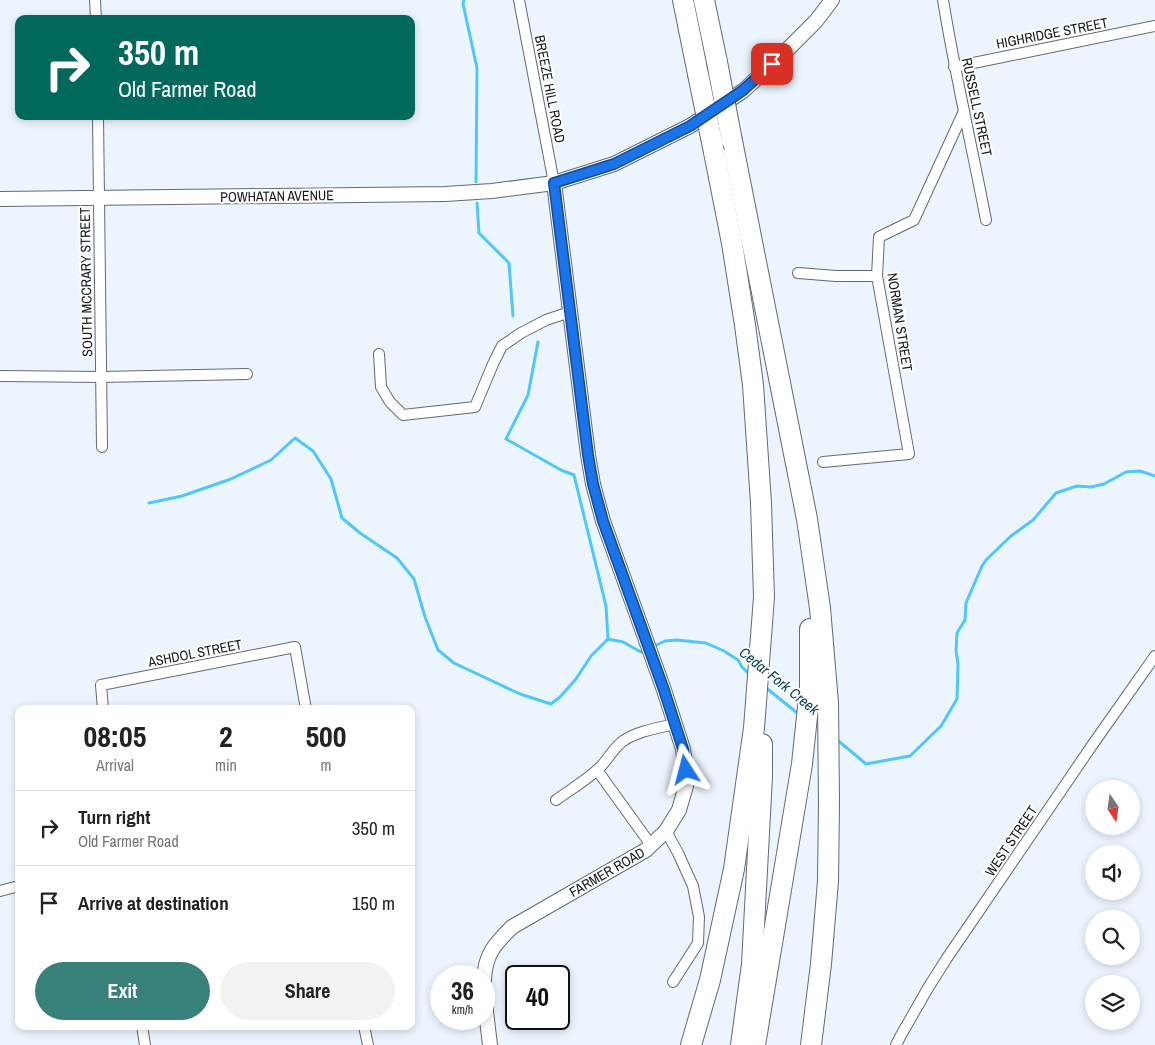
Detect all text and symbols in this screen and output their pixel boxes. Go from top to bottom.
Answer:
street label: HIGHRIDGE STREET [995,13,1109,53]
text: 350 m [118,29,199,76]
street label: BREEZE HILL ROAD [531,34,569,144]
icon: right [35,35,100,100]
pin [751,43,793,85]
icon: arrive [758,50,786,78]
street label: RUSSELL STREET [958,56,996,158]
text: Old Farmer Road [118,74,256,104]
street label: POWHATAN AVENUE [220,186,334,206]
street label: SOUTH MCCRARY STREET [76,207,96,357]
street label: NORMAN STREET [883,271,917,373]
street label: ASHDOL STREET [146,635,243,671]
water label: Cedar Fork Creek [735,642,824,720]
text: 08:05 [84,716,146,756]
text: 2 [219,716,233,756]
text: 500 [305,716,346,756]
position arrow [659,743,711,795]
text: Arrival [96,754,134,776]
text: min [215,754,237,776]
text: m [320,754,331,776]
north arrow [1085,780,1140,835]
map controls [1085,780,1140,1030]
street label: WEST STREET [981,802,1041,880]
text: Turn right [78,804,150,830]
icon: right [35,814,63,842]
text: 350 m [352,815,395,841]
text: Old Farmer Road [78,830,179,852]
street label: FARMER ROAD [566,843,648,901]
button: sound [1085,845,1140,900]
icon: arrive [35,889,63,917]
text: Arrive at destination [78,890,229,916]
text: 150 m [352,890,395,916]
button: search [1085,910,1140,965]
button: Exit [35,962,210,1020]
button: Share [220,962,395,1020]
speed limit sign: 40 [505,965,570,1030]
text: 36 [451,974,474,1008]
button: layers [1085,975,1140,1030]
text: km/h [452,1002,473,1018]

